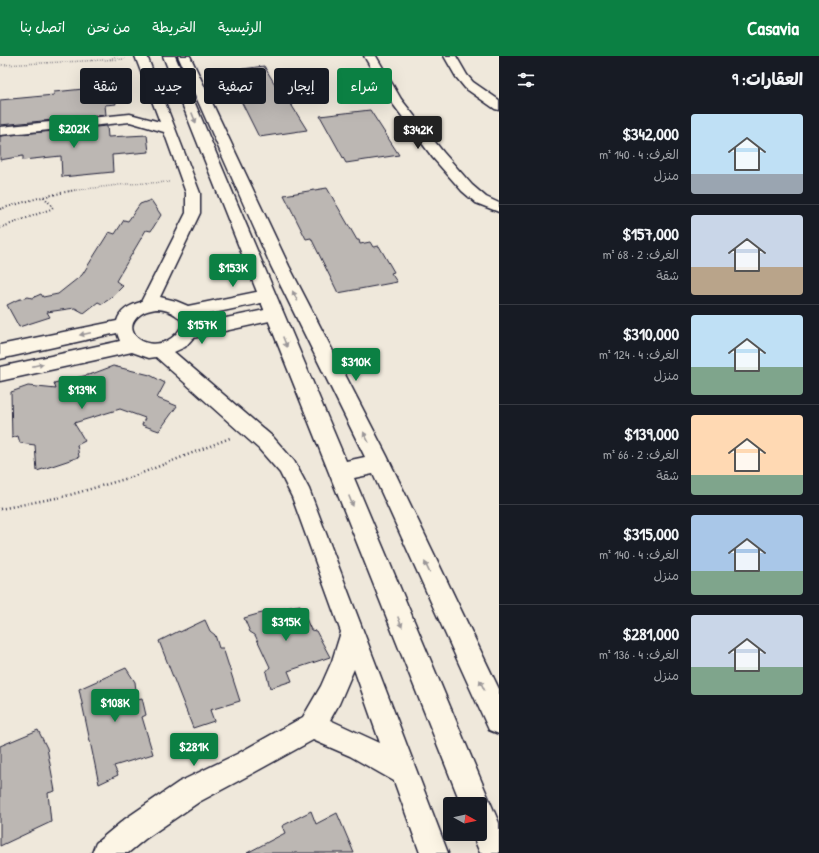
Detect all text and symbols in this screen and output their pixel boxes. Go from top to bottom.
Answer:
text: Casavia [747,15,799,41]
text: اتصل بنا [20,17,65,36]
text: من نحن [87,17,130,36]
text: الخريطة [152,17,196,36]
text: الرئيسية [218,17,262,36]
text: العقارات: 9 [732,67,803,90]
chip: شقة [80,68,132,104]
chip: جديد [140,68,196,104]
chip: تصفية [204,68,266,104]
chip: إيجار [274,68,329,104]
chip: شراء [337,68,392,104]
icon: filters [515,69,537,91]
one-way arrow [192,113,198,125]
pin: $202K [46,115,102,149]
pin: $342K [390,116,446,150]
text: $202K [58,119,90,137]
text: $342K [403,120,433,138]
text: $342,000 [622,122,679,145]
icon: home [723,130,771,178]
text: الغرف: 4 · 140 m² [599,145,679,163]
text: منزل [653,166,679,184]
text: $157,000 [622,222,679,245]
icon: home [723,231,771,279]
text: الغرف: 2 · 68 m² [603,245,679,263]
pin: $153K [205,254,261,288]
text: $153K [218,258,248,276]
text: شقة [656,266,679,284]
one-way arrow [292,290,298,301]
pin: $157K [174,311,230,345]
text: $157K [187,315,217,333]
text: $310,000 [623,322,679,345]
one-way arrow [79,331,91,337]
icon: home [723,331,771,379]
one-way arrow [283,337,289,349]
text: الغرف: 4 · 124 m² [599,345,679,363]
pin: $310K [328,348,384,382]
text: $310K [341,352,371,370]
one-way arrow [32,362,44,368]
text: منزل [653,366,679,384]
pin: $139K [54,376,110,410]
text: $139K [68,380,96,398]
text: $139,000 [624,422,679,445]
one-way arrow [363,431,369,443]
icon: home [723,431,771,479]
text: الغرف: 2 · 66 m² [603,445,679,463]
text: شقة [656,466,679,484]
one-way arrow [349,496,355,508]
text: $315,000 [623,522,679,545]
icon: home [723,531,771,579]
text: الغرف: 4 · 140 m² [599,545,679,563]
one-way arrow [424,561,431,573]
text: منزل [653,566,679,584]
pin: $315K [258,608,314,642]
text: $315K [271,612,301,630]
one-way arrow [398,616,404,628]
text: $281,000 [623,622,679,645]
icon: home [723,631,771,679]
text: الغرف: 4 · 136 m² [599,645,679,663]
text: منزل [653,666,679,684]
one-way arrow [479,678,485,690]
pin: $108K [87,689,143,723]
text: $108K [100,693,130,711]
pin: $281K [166,733,222,767]
text: $281K [179,737,209,755]
north arrow [443,797,487,841]
map controls [443,797,487,841]

